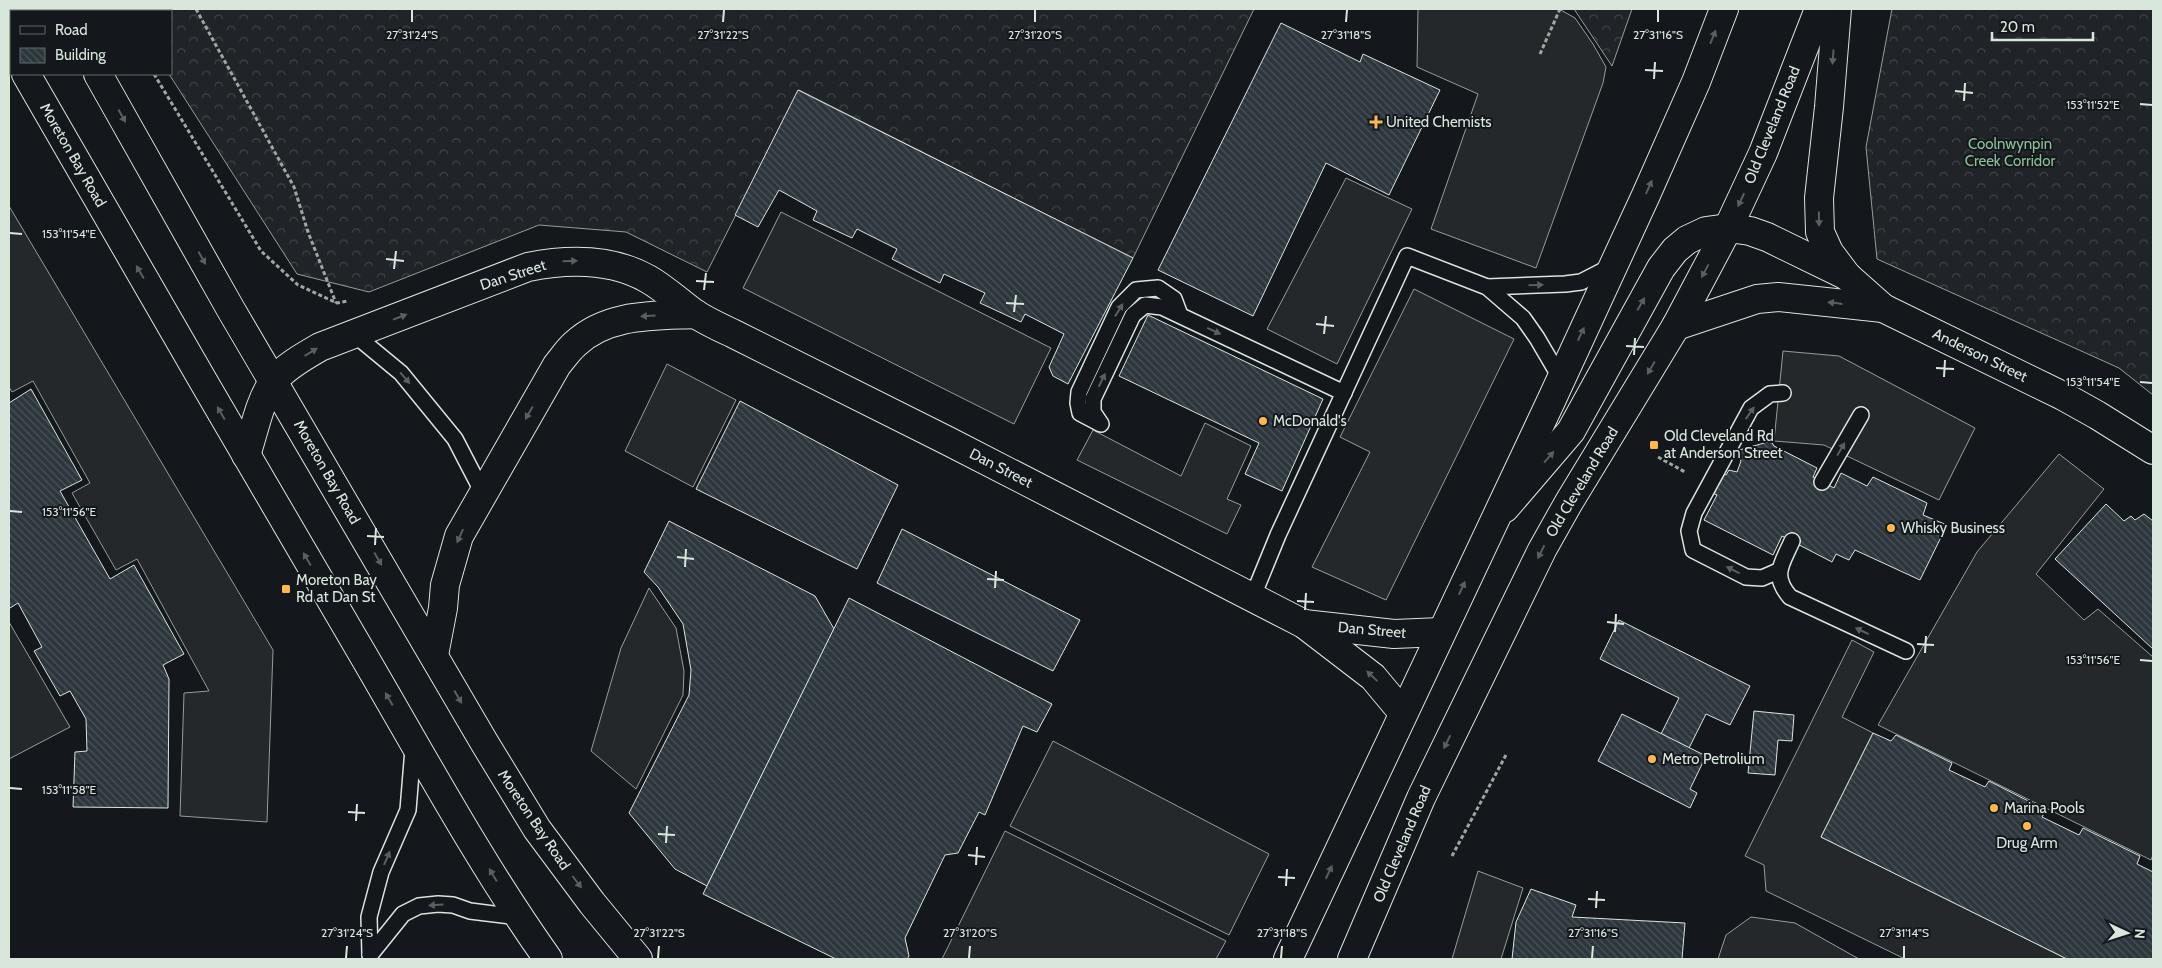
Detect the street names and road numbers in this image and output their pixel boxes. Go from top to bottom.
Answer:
street label: Old Cleveland Road [1740,64,1804,186]
street label: Moreton Bay Road [36,100,110,210]
street label: Dan Street [478,256,548,294]
street label: Anderson Street [1930,324,2030,386]
street label: Moreton Bay Road [290,417,364,527]
street label: Old Cleveland Road [1542,424,1622,540]
street label: Dan Street [966,444,1036,492]
street label: Dan Street [1337,618,1407,642]
street label: Moreton Bay Road [494,767,574,873]
street label: Old Cleveland Road [1369,783,1435,905]

